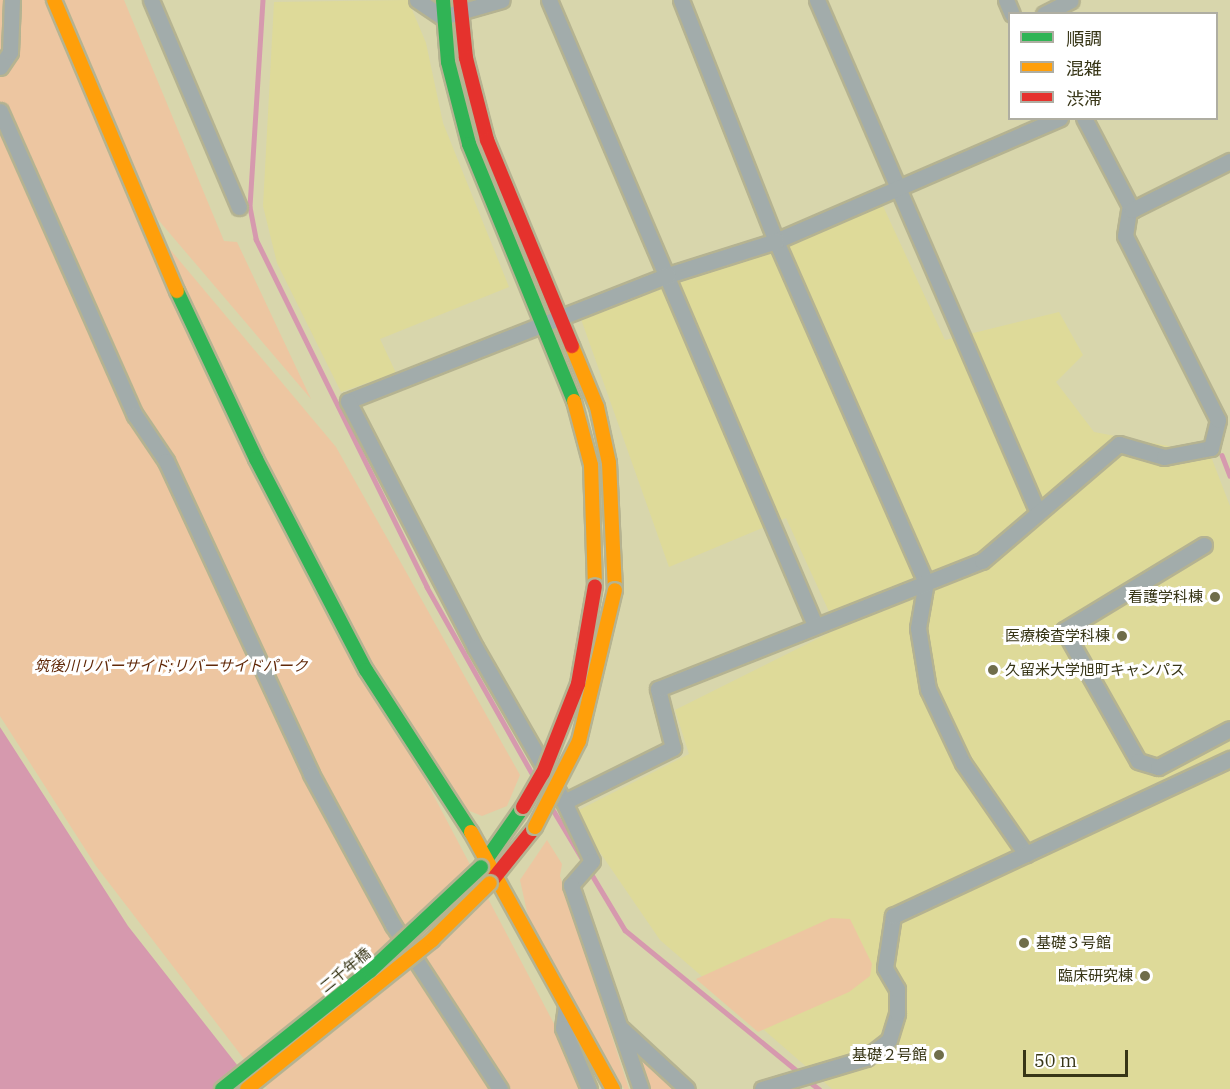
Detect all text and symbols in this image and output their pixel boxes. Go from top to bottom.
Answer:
legend [1008,12,1218,120]
text: 順調 [1066,27,1102,50]
text: 混雑 [1066,57,1102,80]
text: 渋滞 [1066,87,1102,110]
place label: 看護学科棟 [1128,588,1203,606]
marker: 看護学科棟 [1208,590,1222,604]
place label: 医療検査学科棟 [1005,627,1110,645]
marker: 医療検査学科棟 [1115,629,1129,643]
park label: 筑後川リバーサイド;リバーサイドパーク [34,657,308,675]
place label: 久留米大学旭町キャンパス [1005,661,1185,679]
marker: 久留米大学旭町キャンパス [986,663,1000,677]
place label: 基礎３号館 [1036,934,1111,952]
marker: 基礎３号館 [1017,936,1031,950]
street label: 二千年橋 [316,944,374,996]
place label: 臨床研究棟 [1058,967,1133,985]
marker: 臨床研究棟 [1138,969,1152,983]
scale bar [1026,1038,1131,1076]
place label: 基礎２号館 [852,1046,927,1064]
marker: 基礎２号館 [932,1048,946,1062]
text: 50 m [1034,1049,1077,1072]

